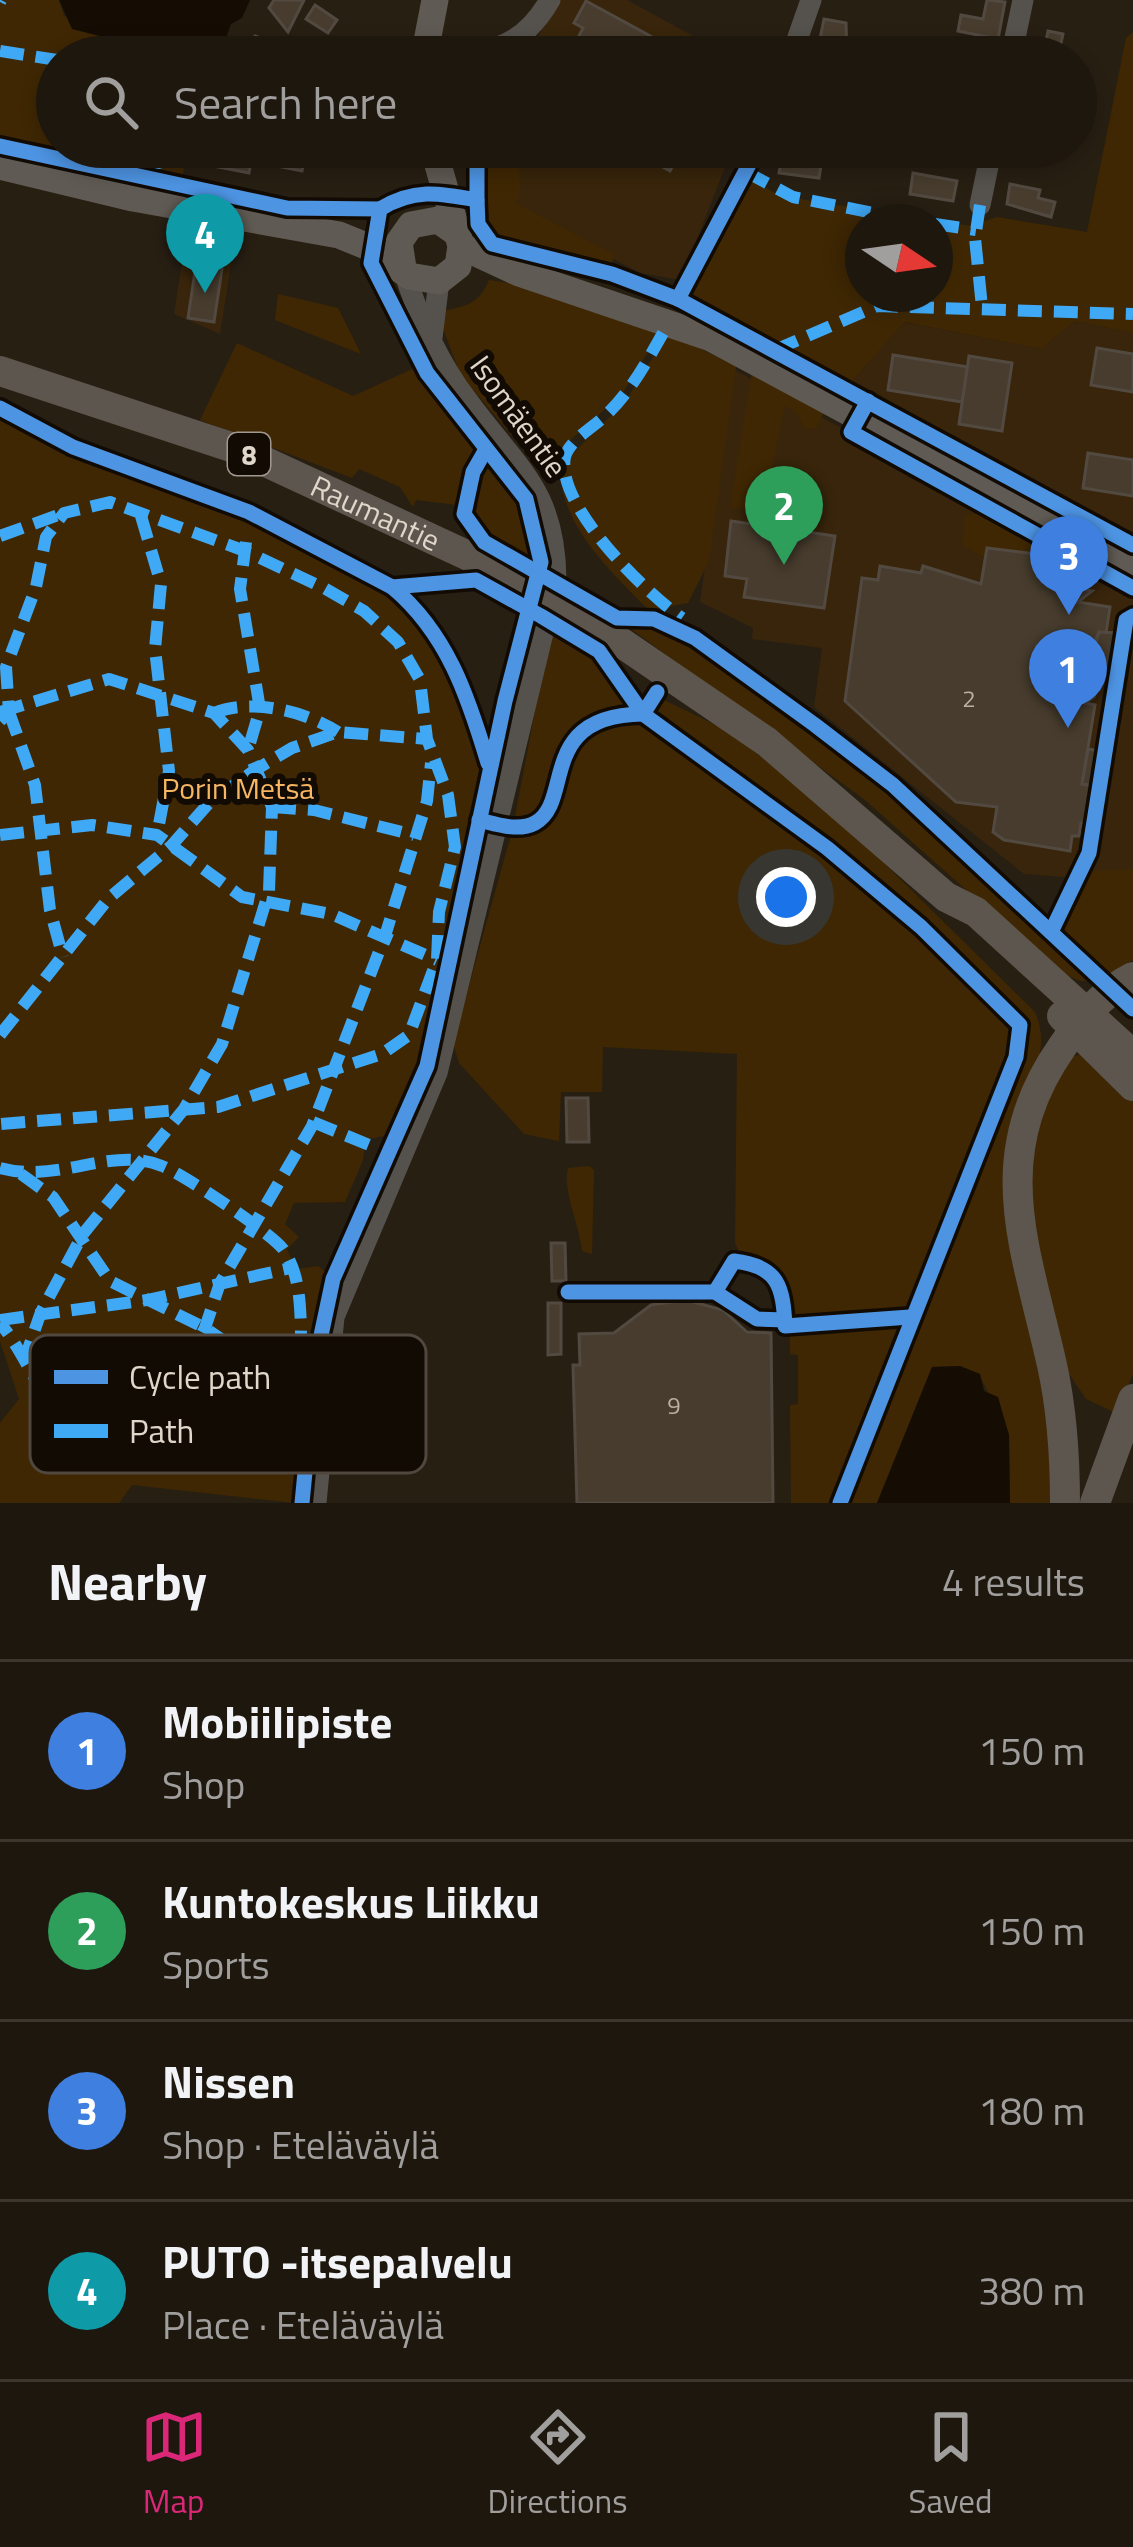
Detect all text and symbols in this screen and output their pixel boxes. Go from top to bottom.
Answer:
search box [36,36,1097,168]
text: Search here [174,68,397,136]
icon: search [78,69,144,135]
pin: 4 [166,194,244,293]
north arrow [845,204,953,312]
street label: Isomäentie [459,346,579,486]
road number: 8 [228,433,270,475]
street label: Raumantie [303,463,448,563]
pin: 2 [745,466,823,565]
pin: 3 [1030,516,1108,615]
pin: 1 [1029,629,1107,728]
house number: 2 [962,680,976,716]
park label: Porin Metsä [162,765,314,811]
your location [756,867,816,927]
legend [30,1335,426,1473]
text: Cycle path [129,1352,271,1402]
house number: 9 [667,1387,681,1423]
text: Path [129,1406,194,1456]
text: Nearby [48,1542,207,1620]
text: 4 results [942,1552,1085,1611]
text: Mobiilipiste [162,1687,392,1755]
text: 1 [76,1721,98,1780]
text: 150 m [978,1721,1085,1780]
text: Shop [162,1755,245,1814]
text: Kuntokeskus Liikku [162,1867,540,1935]
text: 2 [76,1901,98,1960]
text: 150 m [978,1901,1085,1960]
text: Sports [162,1935,270,1994]
text: Nissen [162,2047,295,2115]
text: 3 [76,2081,98,2140]
text: 180 m [978,2081,1085,2140]
text: Shop · Eteläväylä [162,2115,439,2174]
text: PUTO -itsepalvelu [162,2227,513,2295]
text: 4 [76,2261,98,2320]
text: 380 m [978,2261,1085,2320]
text: Place · Eteläväylä [162,2295,444,2354]
tab: Map [141,2404,207,2526]
tab: Directions [488,2404,628,2526]
tab: Saved [909,2404,992,2526]

